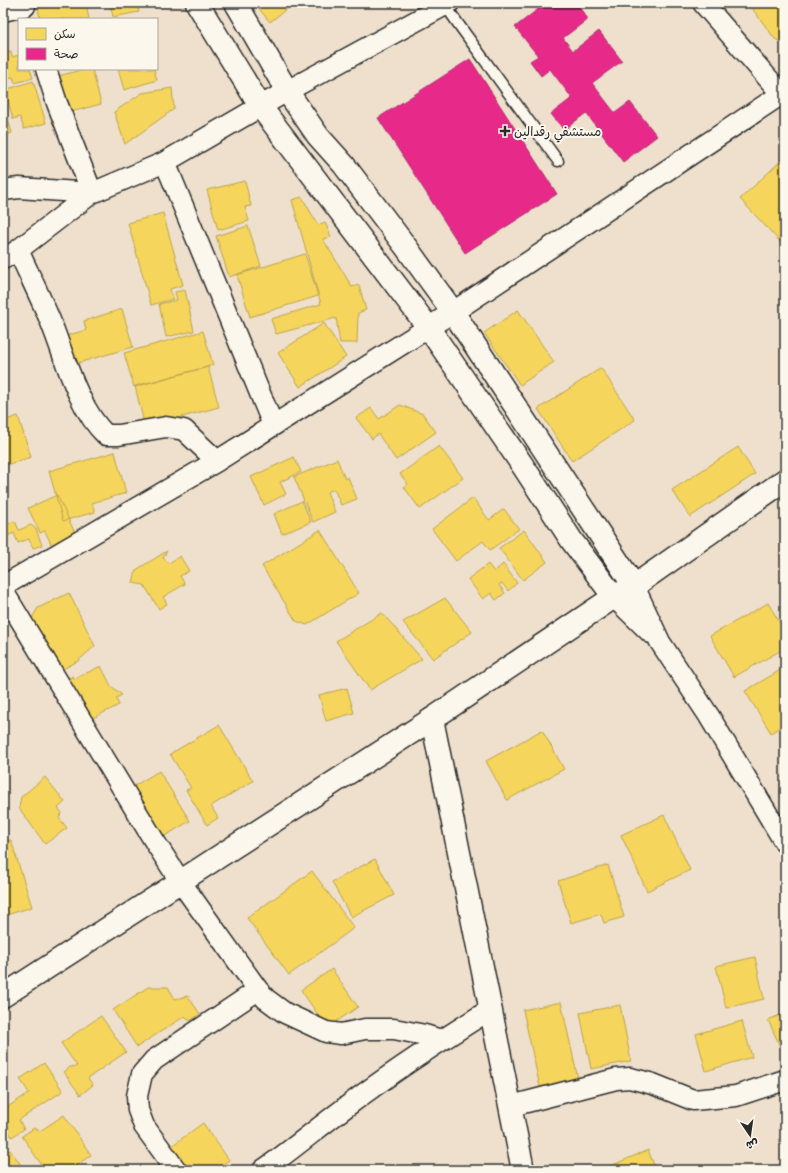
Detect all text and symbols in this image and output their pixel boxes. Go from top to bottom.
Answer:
legend [18,18,158,70]
text: سكن [54,23,76,45]
text: صحة [54,43,79,65]
place label: مستشفي رقدالين [514,120,601,143]
marker: مستشفي رقدالين [499,125,511,137]
north arrow [730,1115,770,1155]
text: ش [744,1134,760,1155]

